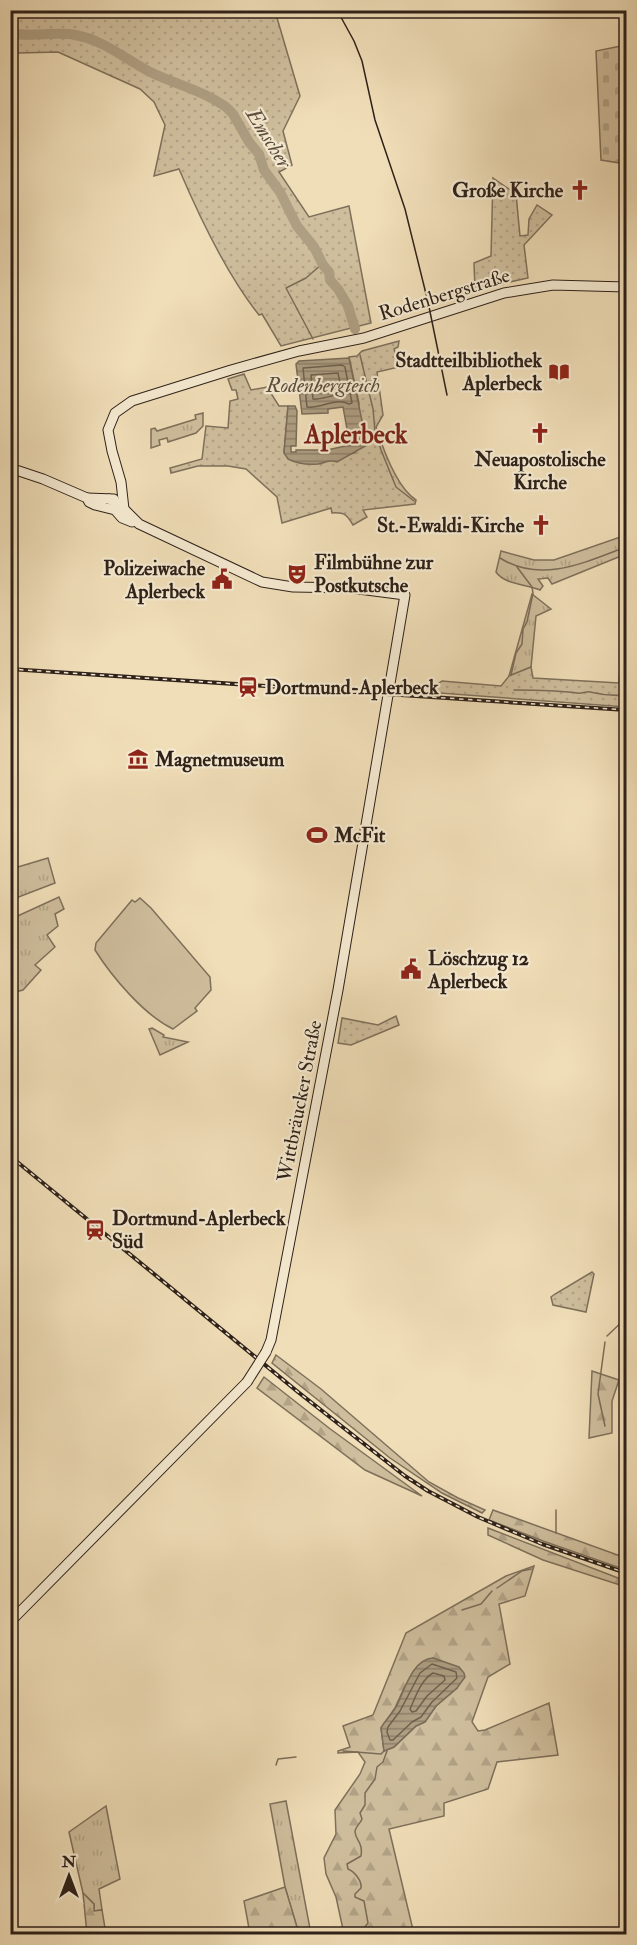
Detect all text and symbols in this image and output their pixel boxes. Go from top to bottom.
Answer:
water label: Emscher [238,101,298,175]
place label: Große Kirche [452,178,564,203]
church icon: Große Kirche [568,178,592,202]
street label: Rodenbergstraße [376,263,513,326]
place label: Stadtteilbibliothek Aplerbeck [395,348,542,397]
library icon: Stadtteilbibliothek Aplerbeck [547,360,571,384]
water label: Rodenbergteich [265,372,380,399]
district label: Aplerbeck [303,419,408,452]
church icon: Neuapostolische Kirche [528,421,552,445]
place label: Neuapostolische Kirche [473,447,606,495]
place label: St.-Ewaldi-Kirche [377,513,525,538]
church icon: St.-Ewaldi-Kirche [529,513,553,537]
place label: Filmbühne zur Postkutsche [314,550,434,598]
place label: Polizeiwache Aplerbeck [103,556,206,605]
theatre icon: Filmbühne zur Postkutsche [285,562,309,586]
public building icon: Polizeiwache Aplerbeck [210,567,234,591]
station icon: Dortmund-Aplerbeck [236,675,260,699]
place label: Dortmund-Aplerbeck [265,675,439,701]
museum icon: Magnetmuseum [126,747,150,771]
place label: Magnetmuseum [154,747,285,773]
sports icon: McFit [305,823,329,847]
place label: McFit [333,823,386,848]
place label: Löschzug 12 Aplerbeck [427,946,529,995]
public building icon: Löschzug 12 Aplerbeck [399,957,423,981]
street label: Wittbräucker Straße [271,1018,327,1185]
place label: Dortmund-Aplerbeck Süd [112,1206,286,1254]
station icon: Dortmund-Aplerbeck Süd [83,1218,107,1242]
north arrow [39,1846,99,1906]
text: N [61,1852,77,1872]

